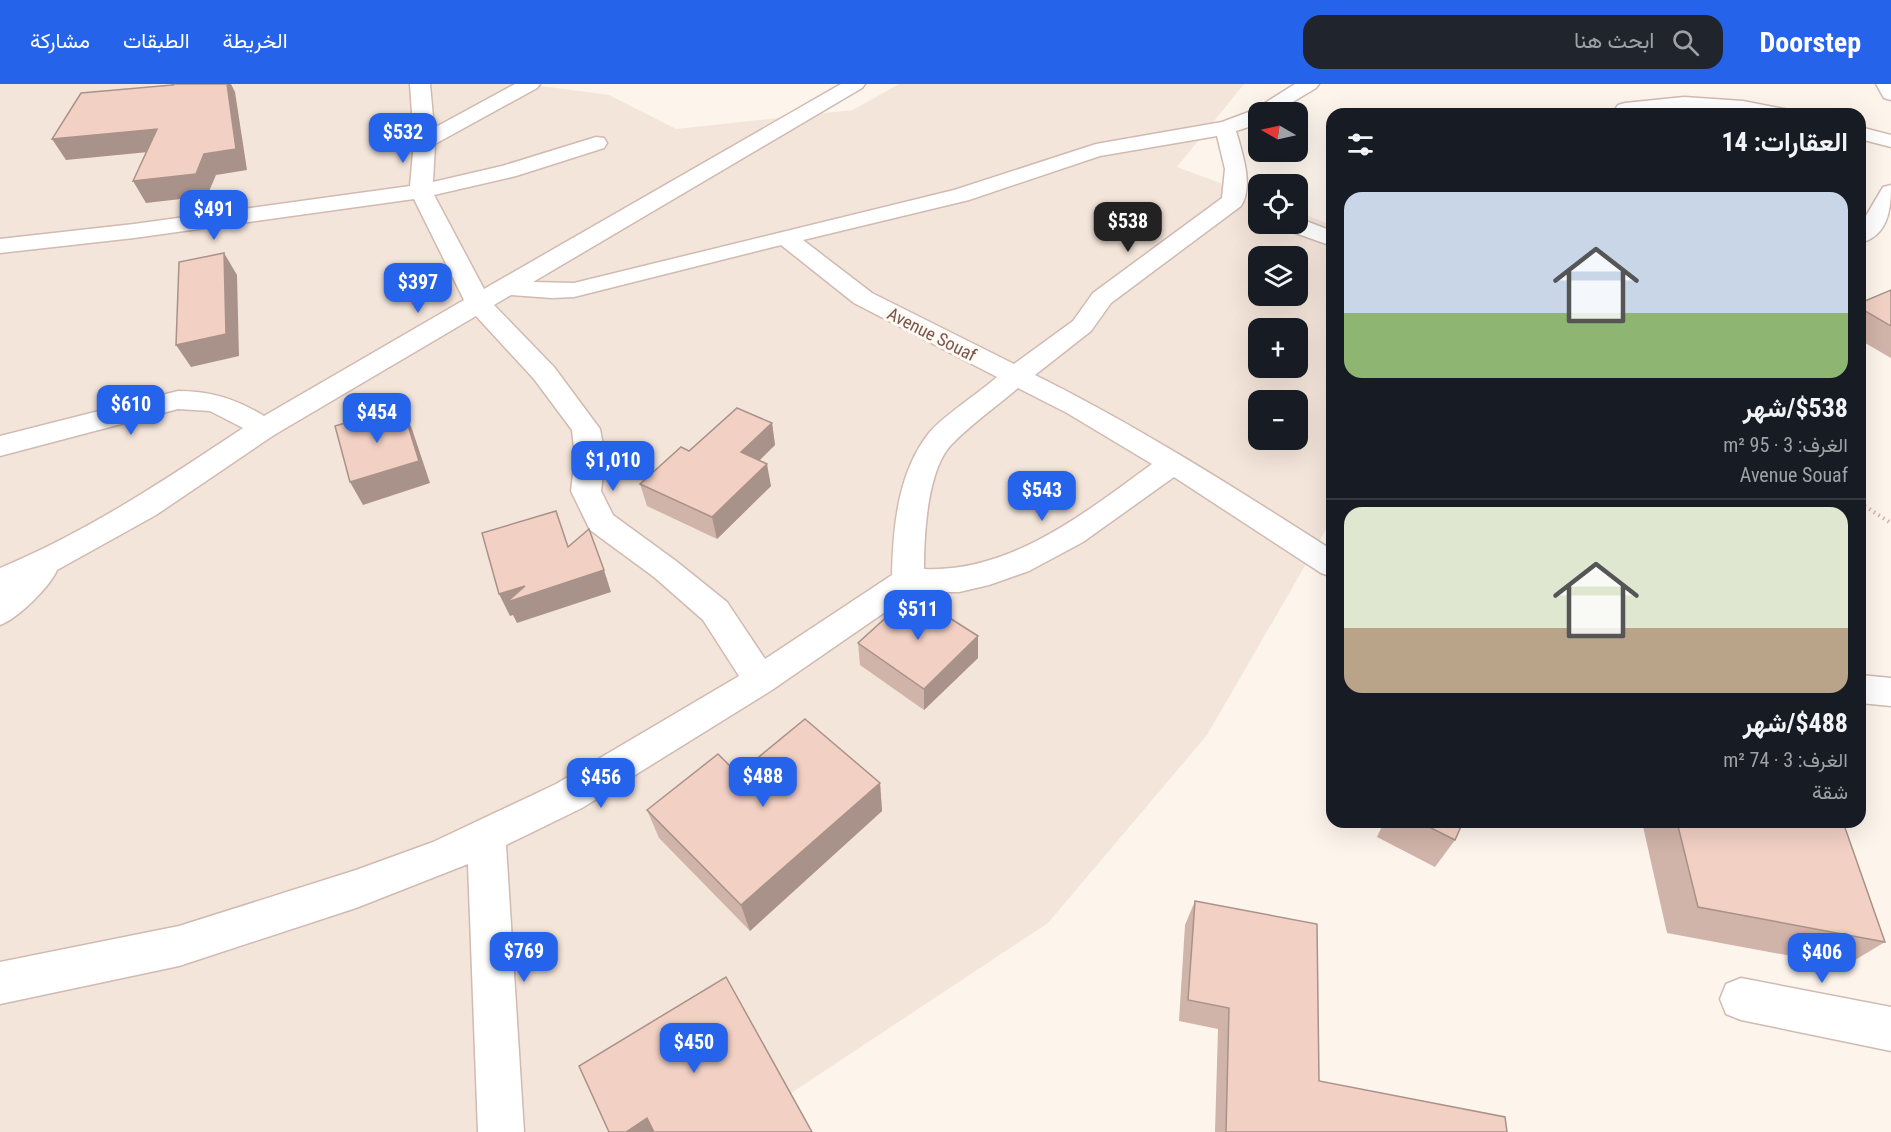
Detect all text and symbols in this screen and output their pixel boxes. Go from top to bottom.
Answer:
search box [1303,15,1723,69]
icon: search [1669,26,1702,59]
text: Doorstep [1759,26,1861,59]
text: ابحث هنا [1574,28,1654,53]
text: مشاركة [30,29,90,53]
text: الطبقات [123,29,190,53]
text: الخريطة [223,29,288,53]
north arrow [1248,102,1308,162]
map controls [1248,102,1308,450]
pin: $532 [367,113,439,164]
text: $532 [383,120,423,144]
text: العقارات: 14 [1721,127,1848,157]
icon: filters [1344,128,1377,161]
button: locate [1248,174,1308,234]
pin: $491 [178,190,250,241]
text: $491 [194,197,234,221]
pin: $538 [1092,202,1164,253]
text: $538 [1108,209,1148,233]
icon: home [1542,231,1650,339]
button: layers [1248,246,1308,306]
pin: $397 [382,263,454,314]
text: $397 [398,270,438,294]
street label: Avenue Souaf [884,303,980,366]
button: + [1248,318,1308,378]
pin: $610 [95,385,167,436]
button: − [1248,390,1308,450]
text: $610 [111,392,151,416]
pin: $454 [341,393,413,444]
text: $538/شهر [1743,393,1848,423]
text: $454 [357,400,397,424]
text: الغرف: 3 · 95 m² [1723,433,1848,457]
pin: $1,010 [564,441,662,492]
text: $1,010 [585,448,641,472]
text: Avenue Souaf [1740,463,1848,487]
pin: $543 [1006,471,1078,522]
text: $543 [1022,478,1062,502]
icon: home [1542,546,1650,654]
pin: $511 [882,590,954,641]
text: $511 [898,597,938,621]
text: $488/شهر [1743,708,1848,738]
text: الغرف: 3 · 74 m² [1723,748,1848,772]
pin: $488 [727,757,799,808]
pin: $456 [565,758,637,809]
text: $488 [743,764,783,788]
text: $456 [581,765,621,789]
text: شقة [1812,780,1848,804]
pin: $769 [488,932,560,983]
pin: $406 [1786,933,1858,984]
text: $769 [504,939,544,963]
text: $406 [1802,940,1842,964]
pin: $450 [658,1023,730,1074]
text: $450 [674,1030,714,1054]

